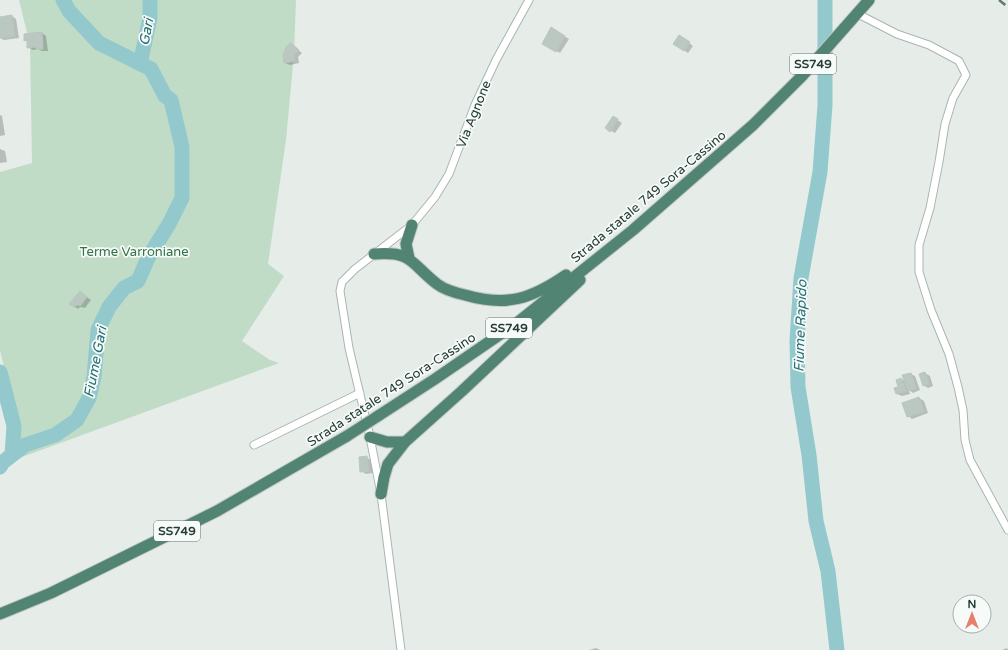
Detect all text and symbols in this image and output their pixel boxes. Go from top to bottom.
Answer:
water label: Gari [136,16,158,47]
road number: SS749 [790,54,836,74]
street label: Via Agnone [453,78,495,151]
street label: Strada statale 749 Sora-Cassino [568,127,730,266]
park label: Terme Varroniane [79,244,189,260]
water label: Fiume Rapido [790,278,811,372]
road number: SS749 [486,318,532,338]
water label: Fiume Gari [80,324,111,399]
street label: Strada statale 749 Sora-Cassino [304,329,479,450]
road number: SS749 [154,521,200,541]
north arrow [952,594,992,634]
text: N [968,598,976,611]

